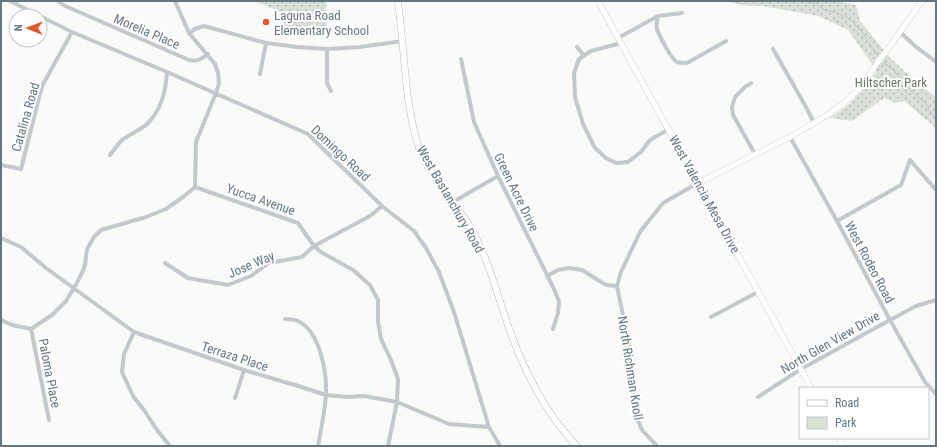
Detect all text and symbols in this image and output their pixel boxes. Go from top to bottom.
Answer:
north arrow [8,8,48,48]
place label: Laguna Road Elementary School [274,8,369,38]
street label: Morelia Place [112,11,182,52]
marker: Laguna Road Elementary School [261,17,271,27]
text: N [12,24,25,31]
park label: Hiltscher Park [855,75,927,90]
street label: Catalina Road [8,81,43,153]
street label: Domingo Road [308,122,373,184]
street label: West Valencia Mesa Drive [666,133,743,256]
street label: West Bastanchury Road [414,143,487,256]
street label: Green Acre Drive [491,151,542,234]
street label: Yucca Avenue [225,181,297,218]
street label: West Rodeo Road [842,219,897,306]
street label: Jose Way [226,248,277,281]
street label: North Glen View Drive [778,308,882,377]
street label: North Richman Knoll [615,315,646,421]
street label: Paloma Place [35,337,64,409]
street label: Terraza Place [199,339,270,374]
legend [799,387,929,439]
text: Road [835,396,859,410]
text: Park [835,416,857,430]

